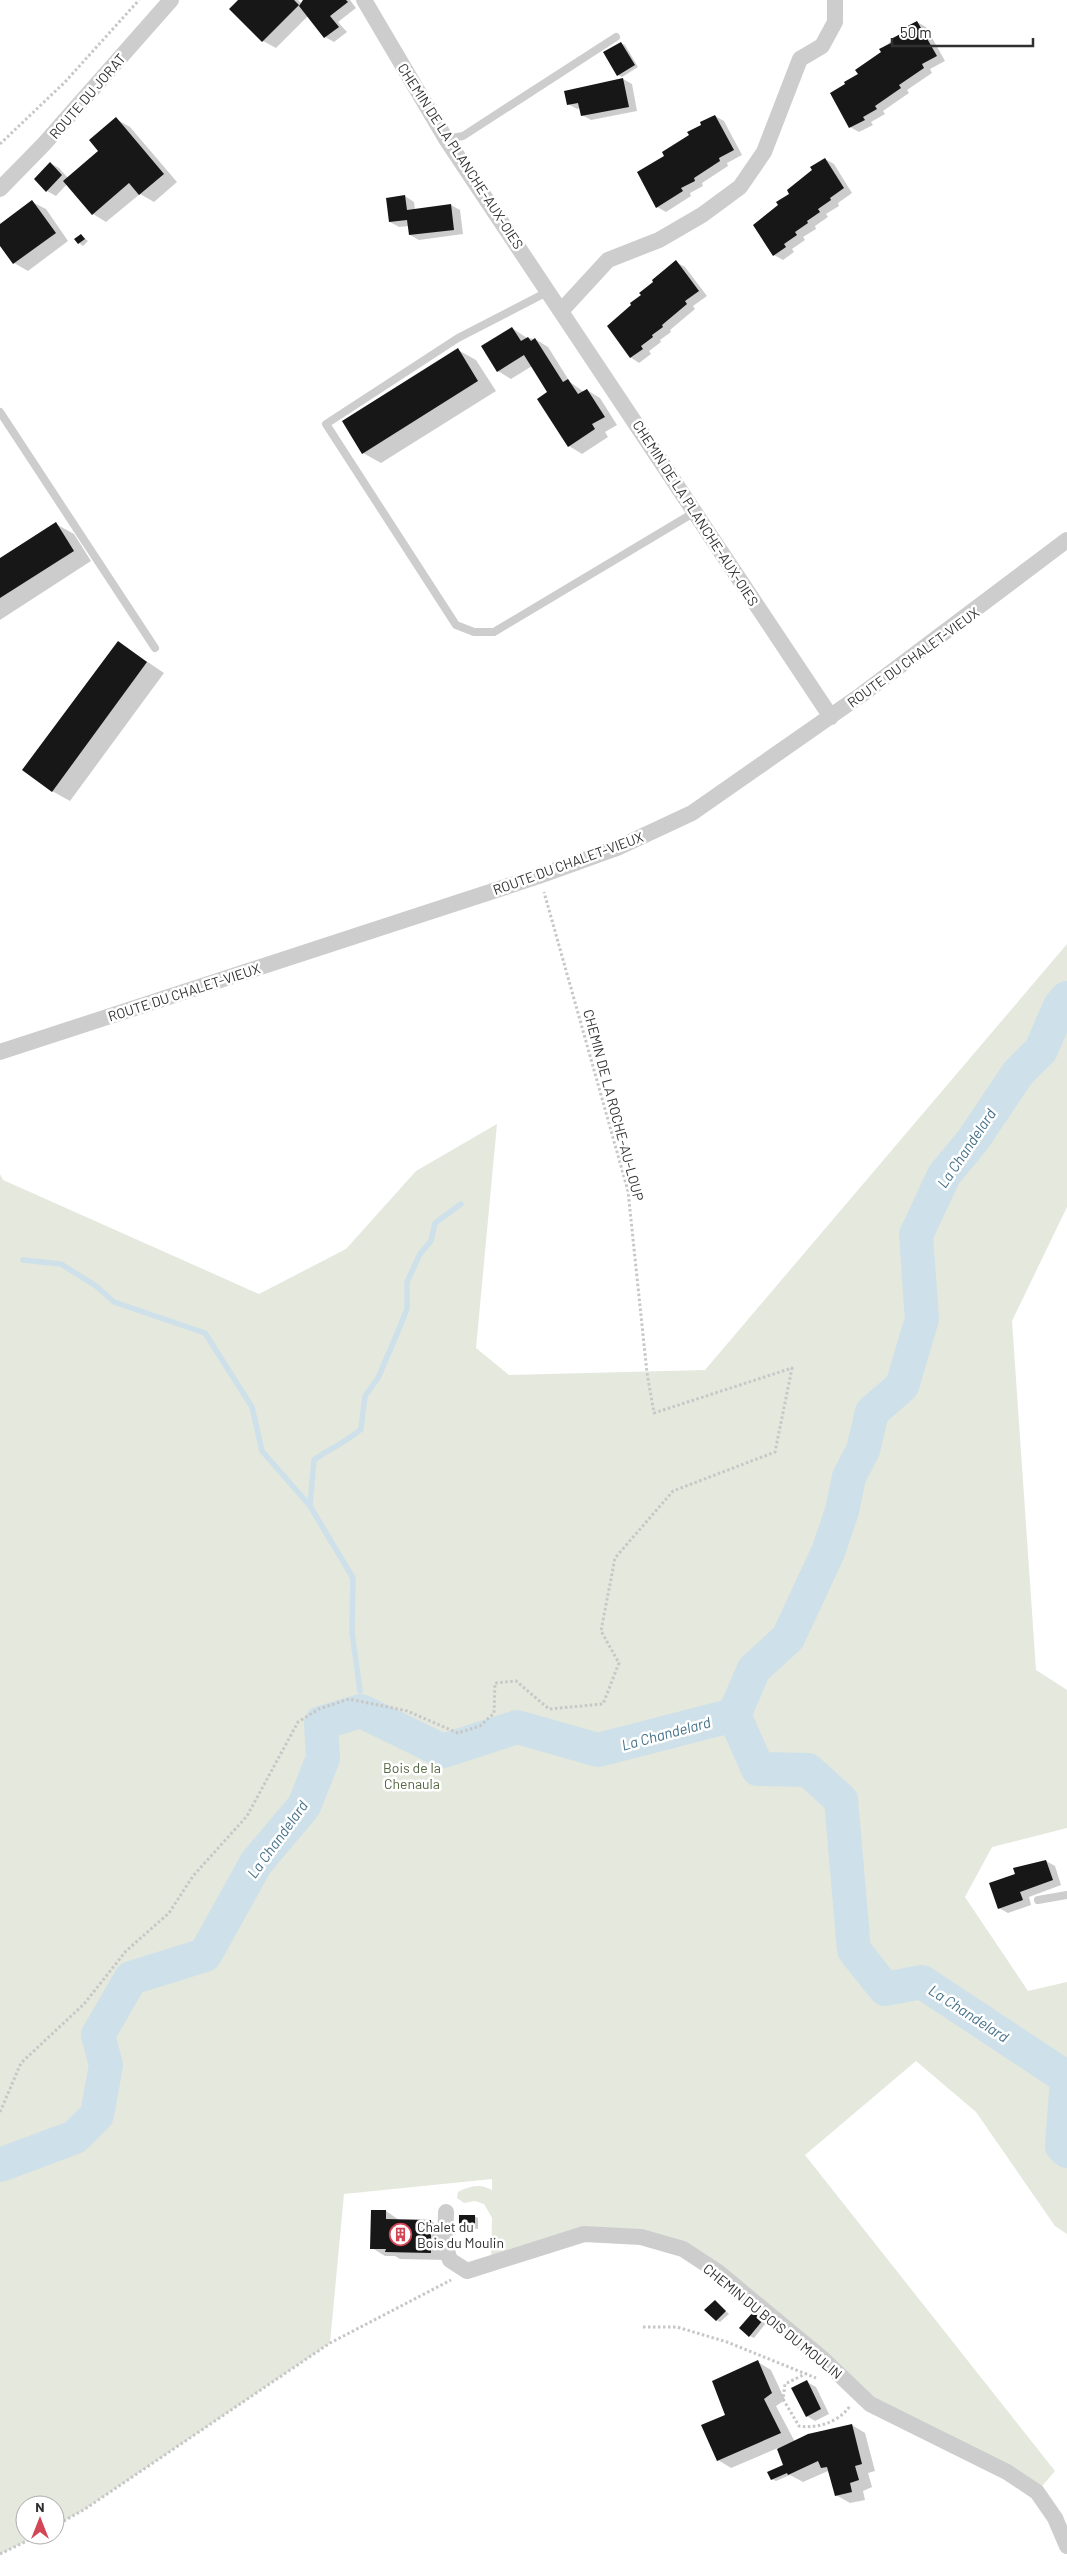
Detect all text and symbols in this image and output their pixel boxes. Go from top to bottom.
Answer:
scale bar [892,15,1033,47]
text: 50 m [900,23,932,41]
street label: ROUTE DU JORAT [45,50,129,142]
street label: CHEMIN DE LA PLANCHE-AUX-OIES [394,60,528,252]
street label: CHEMIN DE LA PLANCHE-AUX-OIES [629,417,763,609]
street label: ROUTE DU CHALET-VIEUX [844,603,982,711]
street label: ROUTE DU CHALET-VIEUX [490,828,646,898]
street label: ROUTE DU CHALET-VIEUX [106,959,262,1025]
street label: CHEMIN DE LA ROCHE-AU-LOUP [580,1007,648,1203]
water label: La Chandelard [933,1105,999,1191]
water label: La Chandelard [619,1712,713,1754]
park label: Bois de la Chenaula [383,1759,441,1792]
water label: La Chandelard [243,1797,311,1881]
water label: La Chandelard [926,1981,1012,2046]
place label: Chalet du Bois du Moulin [417,2218,504,2251]
building icon: Chalet du Bois du Moulin [389,2222,413,2246]
street label: CHEMIN DU BOIS DU MOULIN [700,2260,846,2382]
north arrow [15,2495,65,2545]
text: N [35,2498,45,2515]

